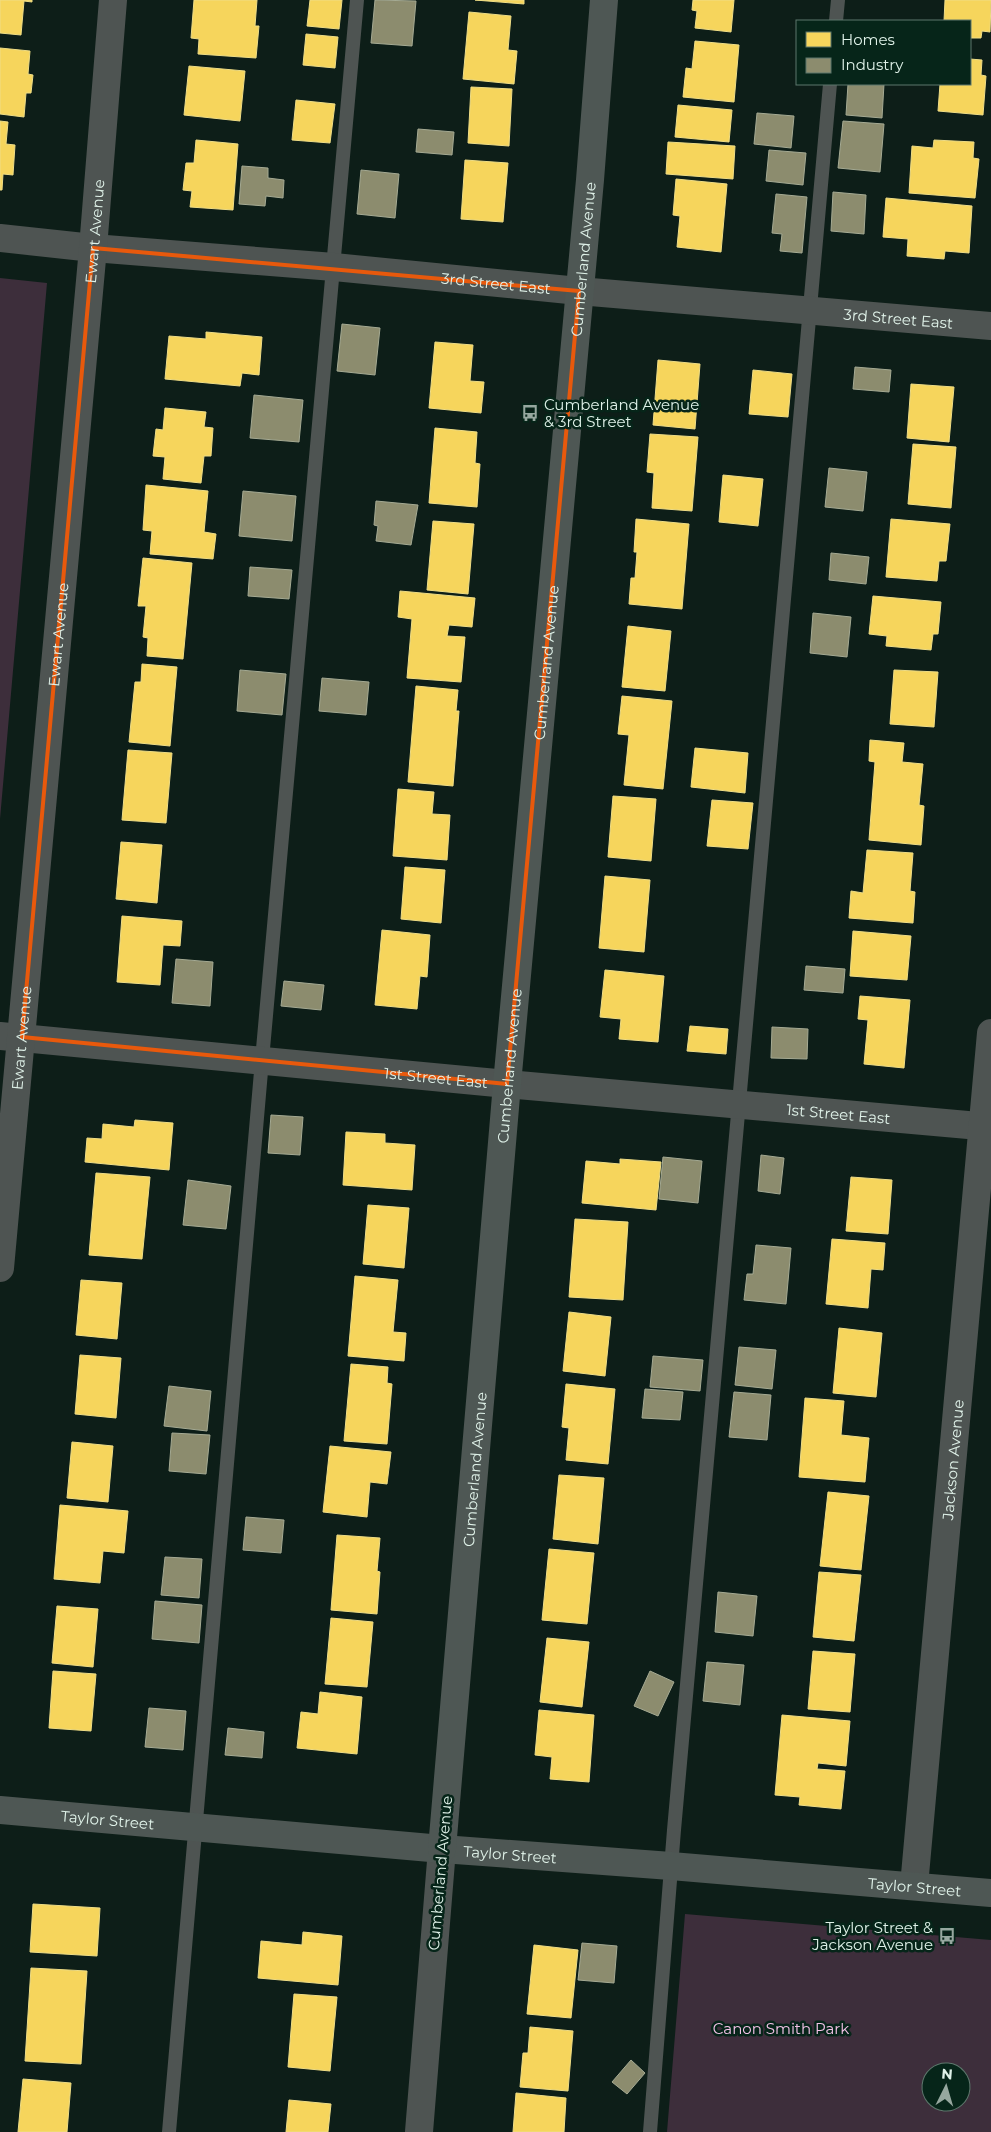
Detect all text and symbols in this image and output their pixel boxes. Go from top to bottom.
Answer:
legend [796,20,971,85]
text: Homes [841,30,895,49]
text: Industry [841,55,904,74]
street label: Ewart Avenue [80,178,108,284]
street label: Cumberland Avenue [566,181,599,337]
street label: 3rd Street East [440,268,552,298]
street label: 3rd Street East [843,304,954,332]
place label: Cumberland Avenue & 3rd Street [544,395,699,431]
bus stop icon: Cumberland Avenue & 3rd Street [520,403,540,423]
street label: Ewart Avenue [44,582,72,688]
street label: Cumberland Avenue [529,584,562,741]
street label: Ewart Avenue [7,985,35,1091]
street label: Cumberland Avenue [493,988,525,1144]
street label: 1st Street East [383,1063,489,1092]
street label: 1st Street East [786,1099,891,1128]
street label: Cumberland Avenue [458,1391,490,1548]
street label: Jackson Avenue [937,1399,967,1522]
street label: Cumberland Avenue [424,1795,456,1951]
street label: Taylor Street [60,1806,155,1833]
street label: Taylor Street [463,1841,558,1867]
street label: Taylor Street [867,1873,962,1900]
place label: Taylor Street & Jackson Avenue [811,1918,933,1954]
bus stop icon: Taylor Street & Jackson Avenue [937,1926,957,1946]
park label: Canon Smith Park [713,2019,849,2038]
north arrow [921,2062,971,2112]
text: N [941,2065,954,2084]

